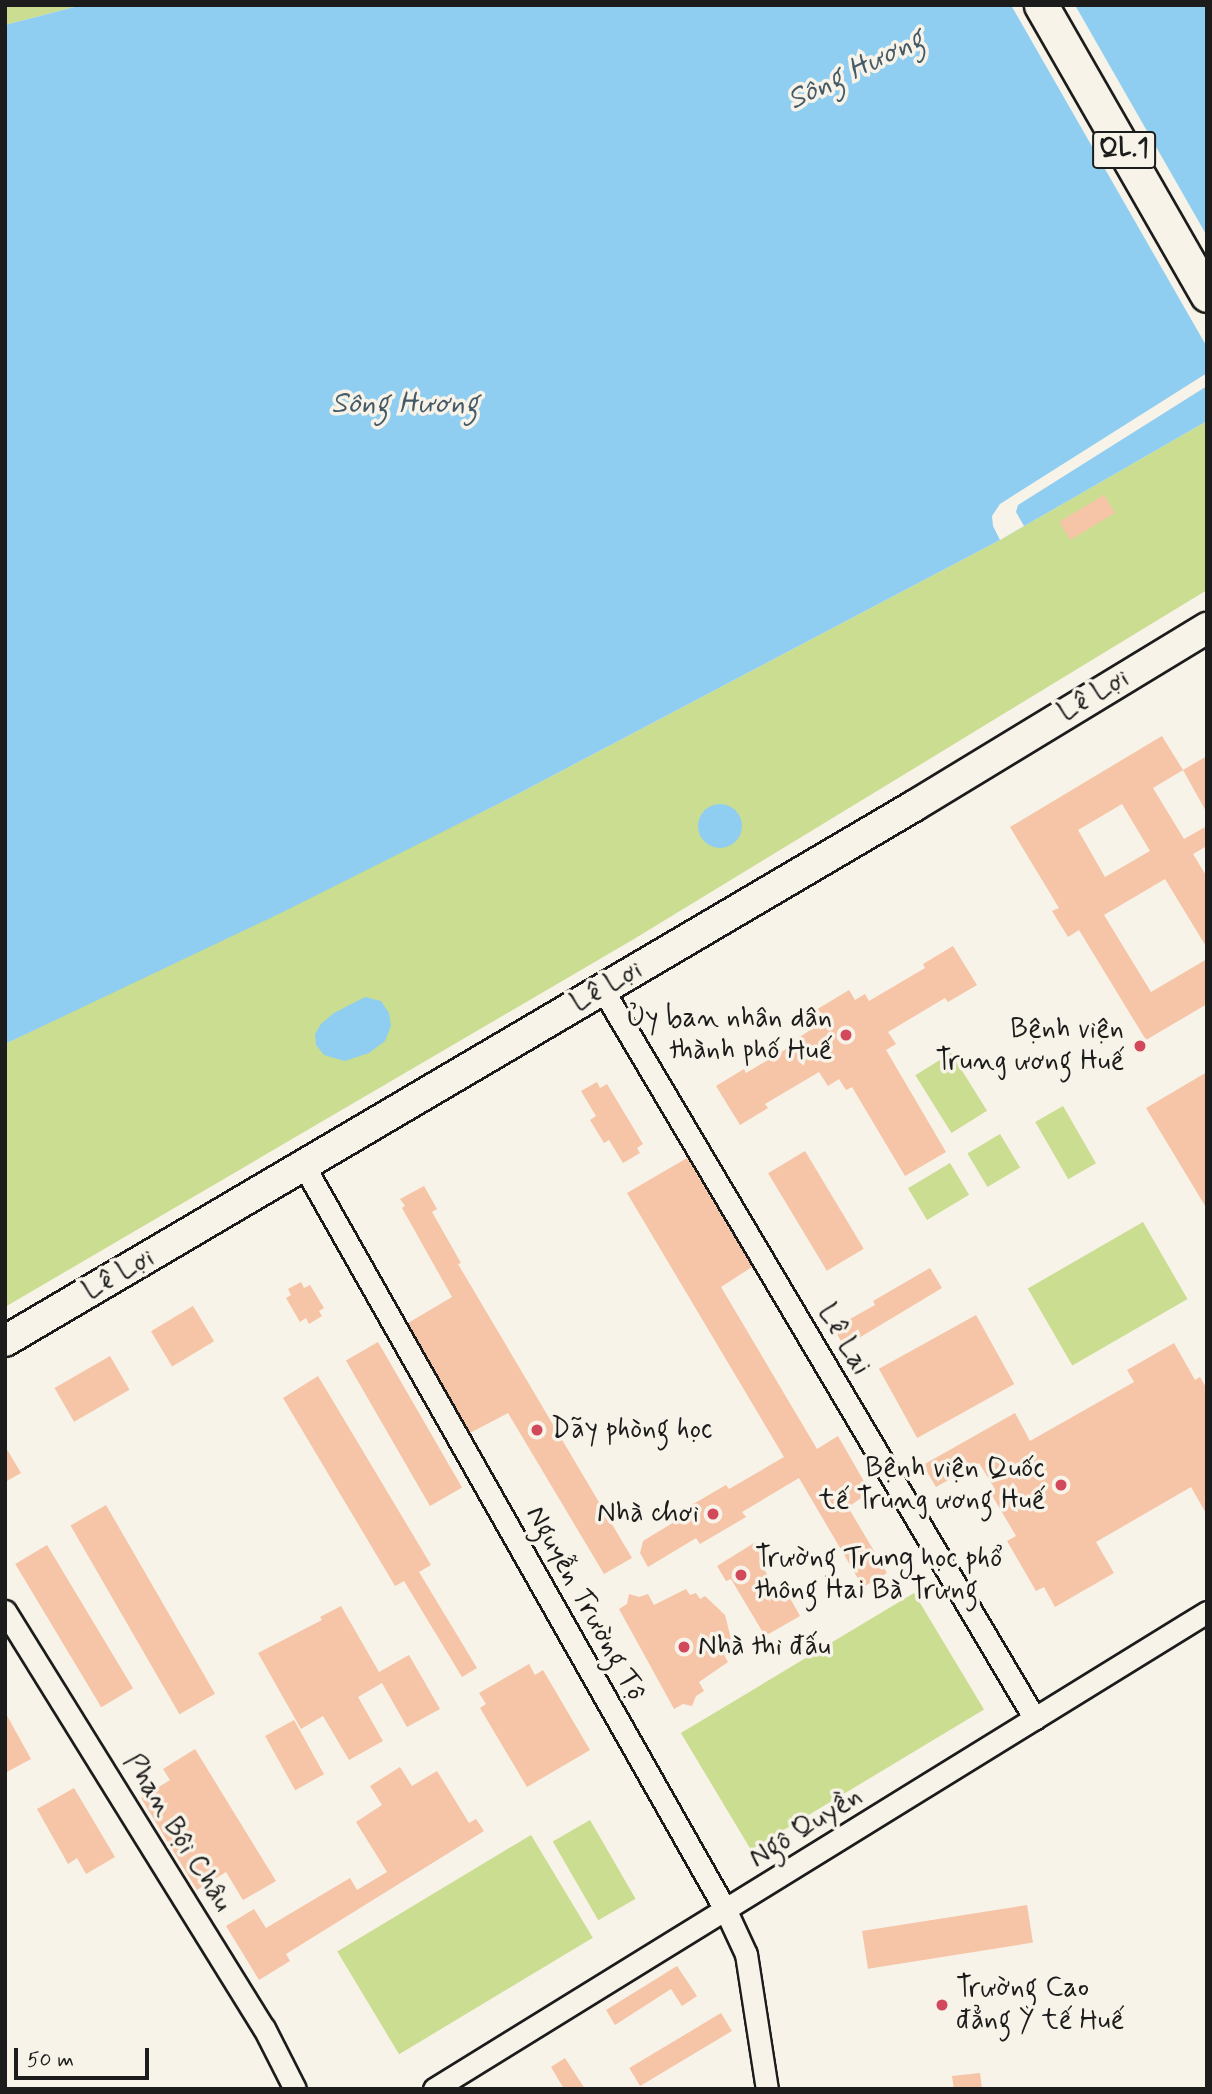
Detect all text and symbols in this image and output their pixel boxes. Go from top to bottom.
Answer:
water label: Sông Hương [782,21,930,119]
road number: QL.1 [1091,127,1157,172]
water label: Sông Hương [331,386,479,422]
street label: Lê Lợi [1052,662,1136,730]
street label: Lê Lợi [565,953,649,1021]
place label: Ủy ban nhân dân thành phố Huế [638,1002,832,1068]
place label: Bệnh viện Trung ương Huế [936,1013,1124,1079]
marker: Ủy ban nhân dân thành phố Huế [838,1027,854,1043]
marker: Bệnh viện Trung ương Huế [1130,1036,1150,1056]
street label: Lê Lợi [77,1241,161,1309]
street label: Lê Lai [809,1298,877,1382]
place label: Dãy phòng học [551,1413,715,1447]
marker: Dãy phòng học [529,1422,545,1438]
place label: Bệnh viện Quốc tế Trung ương Huế [819,1452,1045,1518]
marker: Bệnh viện Quốc tế Trung ương Huế [1051,1475,1071,1495]
place label: Nhà chơi [597,1497,699,1531]
street label: Nguyễn Trường Tộ [519,1504,651,1704]
marker: Nhà chơi [705,1506,721,1522]
place label: Trường Trung học phổ thông Hai Bà Trưng [755,1542,1005,1608]
marker: Trường Trung học phổ thông Hai Bà Trưng [733,1567,749,1583]
place label: Nhà thi đấu [698,1630,831,1664]
marker: Nhà thi đấu [676,1639,692,1655]
street label: Phan Bội Châu [115,1748,239,1918]
street label: Ngô Quyền [743,1780,869,1876]
place label: Trường Cao đẳng Y tế Huế [956,1972,1126,2038]
marker: Trường Cao đẳng Y tế Huế [934,1997,950,2013]
scale bar [18,2035,152,2078]
text: 50 m [27,2046,74,2074]

